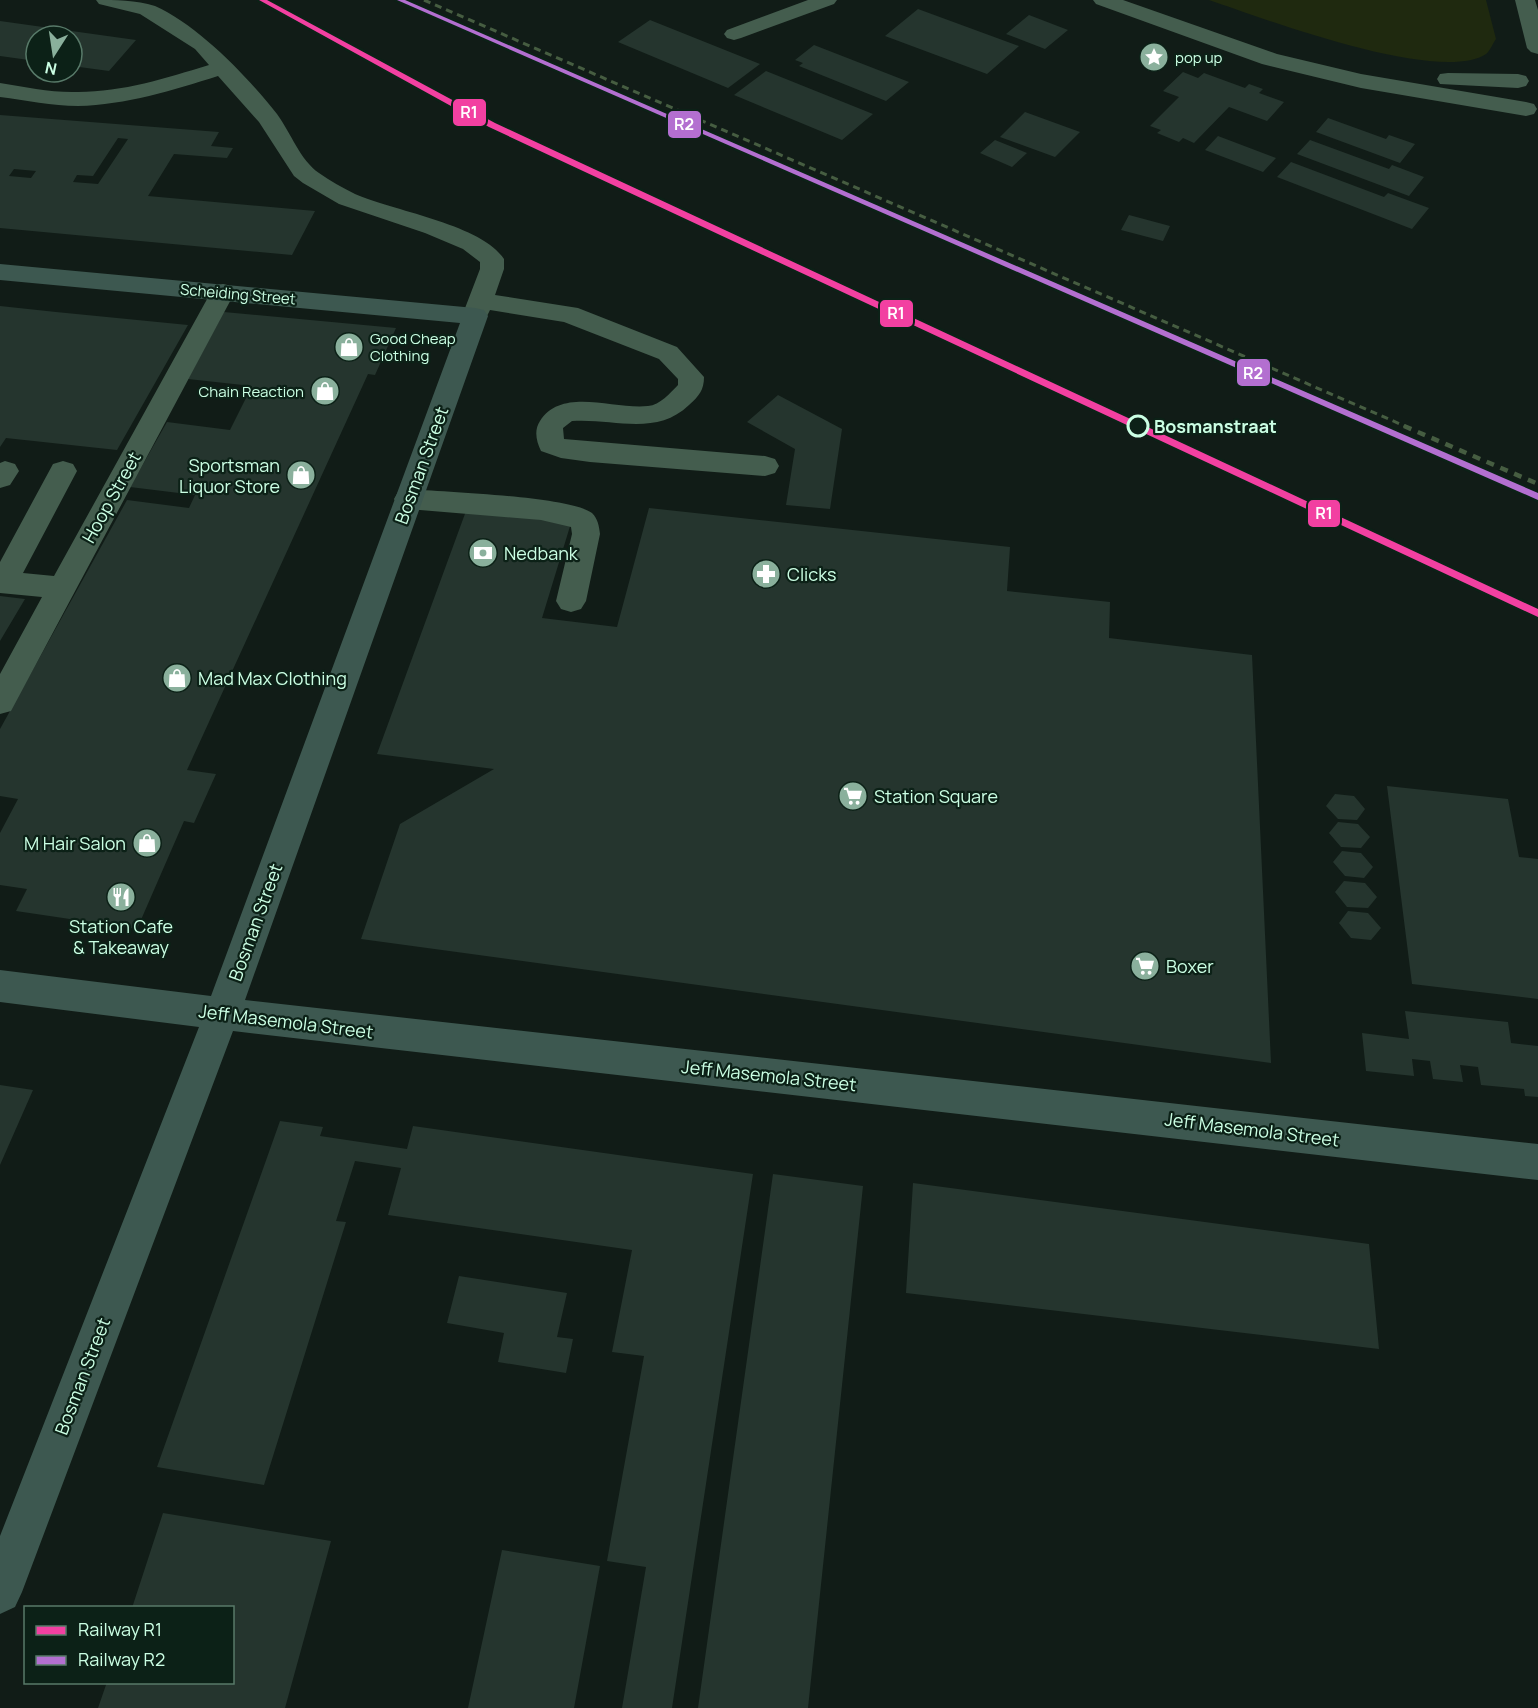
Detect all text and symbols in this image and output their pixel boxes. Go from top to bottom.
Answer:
north arrow [24,24,84,84]
place icon: pop up [1138,41,1170,73]
place label: pop up [1175,47,1223,68]
text: N [43,57,59,81]
line badge: R1 [452,98,487,127]
text: R1 [460,101,478,123]
line badge: R2 [667,110,702,139]
text: R2 [674,113,694,135]
street label: Scheiding Street [179,278,297,310]
line badge: R1 [879,299,914,328]
text: R1 [887,302,905,324]
place label: Good Cheap Clothing [370,328,456,366]
shop icon: Good Cheap Clothing [333,331,365,363]
line badge: R2 [1236,358,1271,387]
text: R2 [1243,362,1263,384]
shop icon: Chain Reaction [309,375,341,407]
place label: Chain Reaction [199,381,304,402]
street label: Bosman Street [389,403,453,527]
place label: Bosmanstraat [1154,414,1277,438]
marker: Bosmanstraat [1127,415,1149,437]
street label: Hoop Street [76,447,146,547]
place label: Sportsman Liquor Store [179,453,280,498]
shop icon: Sportsman Liquor Store [285,459,317,491]
line badge: R1 [1307,499,1341,528]
text: R1 [1315,502,1333,524]
bank icon: Nedbank [467,537,499,569]
place label: Nedbank [504,541,579,565]
pharmacy icon: Clicks [750,558,782,590]
place label: Clicks [787,562,836,586]
shop icon: Mad Max Clothing [161,662,193,694]
place label: Mad Max Clothing [198,666,347,690]
supermarket icon: Station Square [837,780,869,812]
place label: Station Square [874,784,998,808]
shop icon: M Hair Salon [131,827,163,859]
place label: M Hair Salon [24,831,126,855]
street label: Bosman Street [223,860,287,984]
restaurant icon: Station Cafe & Takeaway [105,881,137,913]
place label: Station Cafe & Takeaway [69,914,173,959]
supermarket icon: Boxer [1129,950,1161,982]
place label: Boxer [1166,954,1214,978]
street label: Jeff Masemola Street [197,998,375,1044]
street label: Jeff Masemola Street [680,1054,858,1096]
street label: Jeff Masemola Street [1163,1106,1341,1152]
street label: Bosman Street [49,1314,115,1438]
legend [24,1606,234,1684]
text: Railway R1 [78,1617,162,1641]
text: Railway R2 [78,1647,165,1671]

